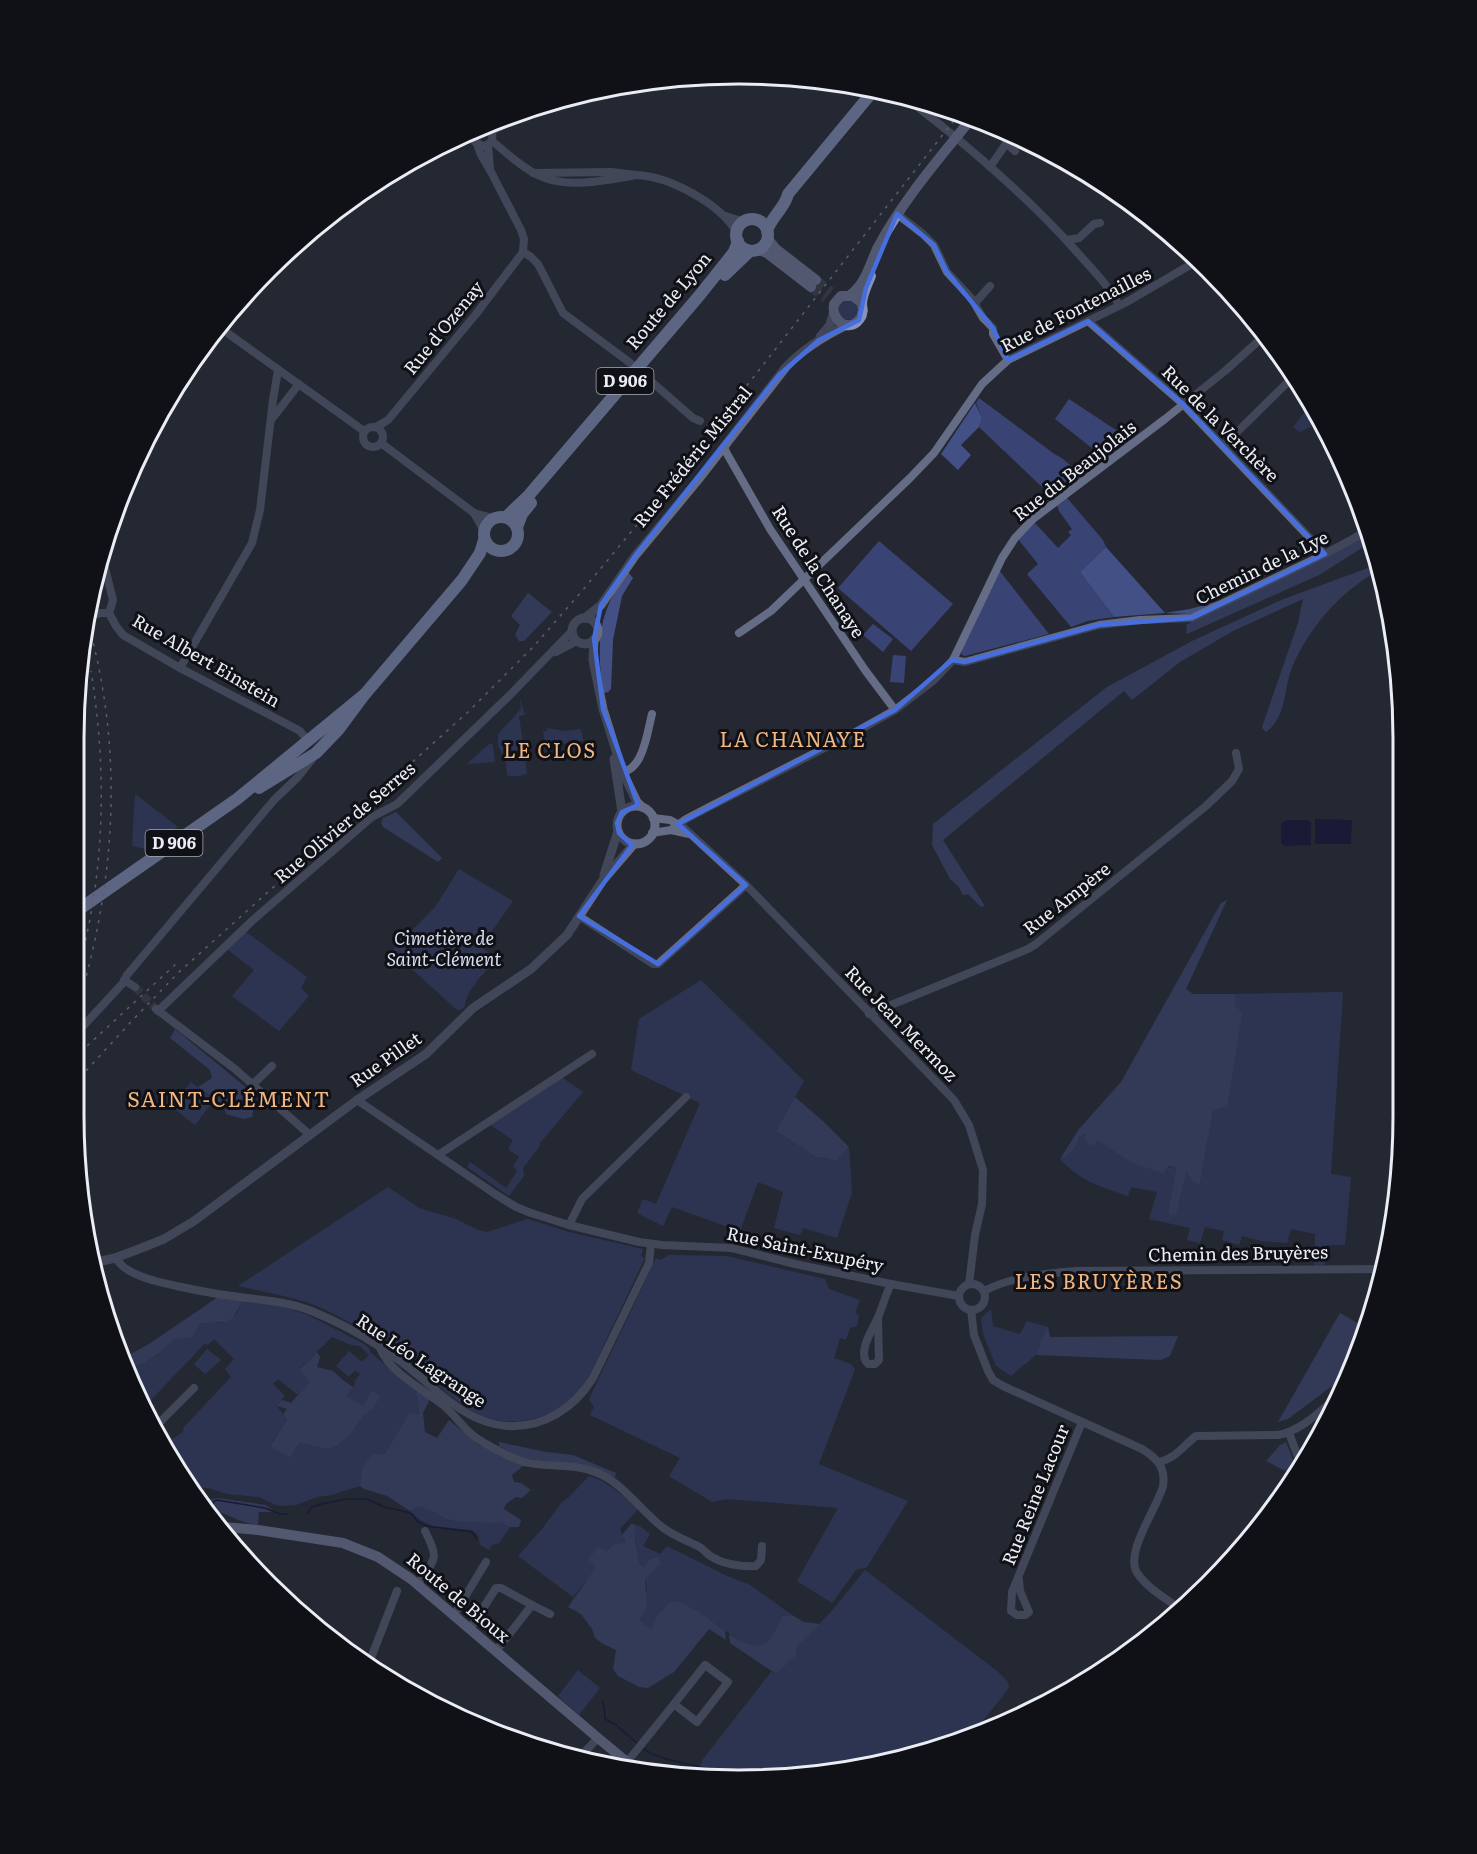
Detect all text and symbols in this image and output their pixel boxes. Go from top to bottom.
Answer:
street label: Route de Lyon [619,245,717,355]
street label: Rue de Fontenailles [995,259,1155,358]
street label: Rue d'Ozenay [396,274,490,380]
street label: Rue de la Verchère [1156,358,1286,488]
road number: D 906 [596,368,654,394]
street label: Rue Frédéric Mistral [626,380,757,533]
street label: Rue du Beaujolais [1007,413,1141,527]
street label: Rue de la Chanaye [766,499,872,643]
street label: Chemin de la Lye [1190,523,1332,611]
street label: Rue Albert Einstein [128,606,286,713]
district label: LA CHANAYE [719,723,867,753]
district label: LE CLOS [503,734,597,764]
street label: Rue Olivier de Serres [267,755,421,889]
road number: D 906 [146,830,202,856]
street label: Rue Ampère [1017,855,1116,941]
park label: Cimetière de Saint-Clément [387,924,501,972]
street label: Rue Jean Mermoz [839,959,965,1087]
street label: Rue Pillet [344,1024,427,1093]
district label: SAINT-CLÉMENT [127,1082,331,1113]
street label: Rue Saint-Exupéry [724,1219,887,1279]
street label: Chemin des Bruyères [1148,1237,1328,1268]
district label: LES BRUYÈRES [1015,1265,1183,1295]
street label: Rue Léo Lagrange [351,1306,492,1413]
street label: Rue Reine Lacour [994,1420,1075,1569]
street label: Route de Bioux [401,1545,517,1649]

